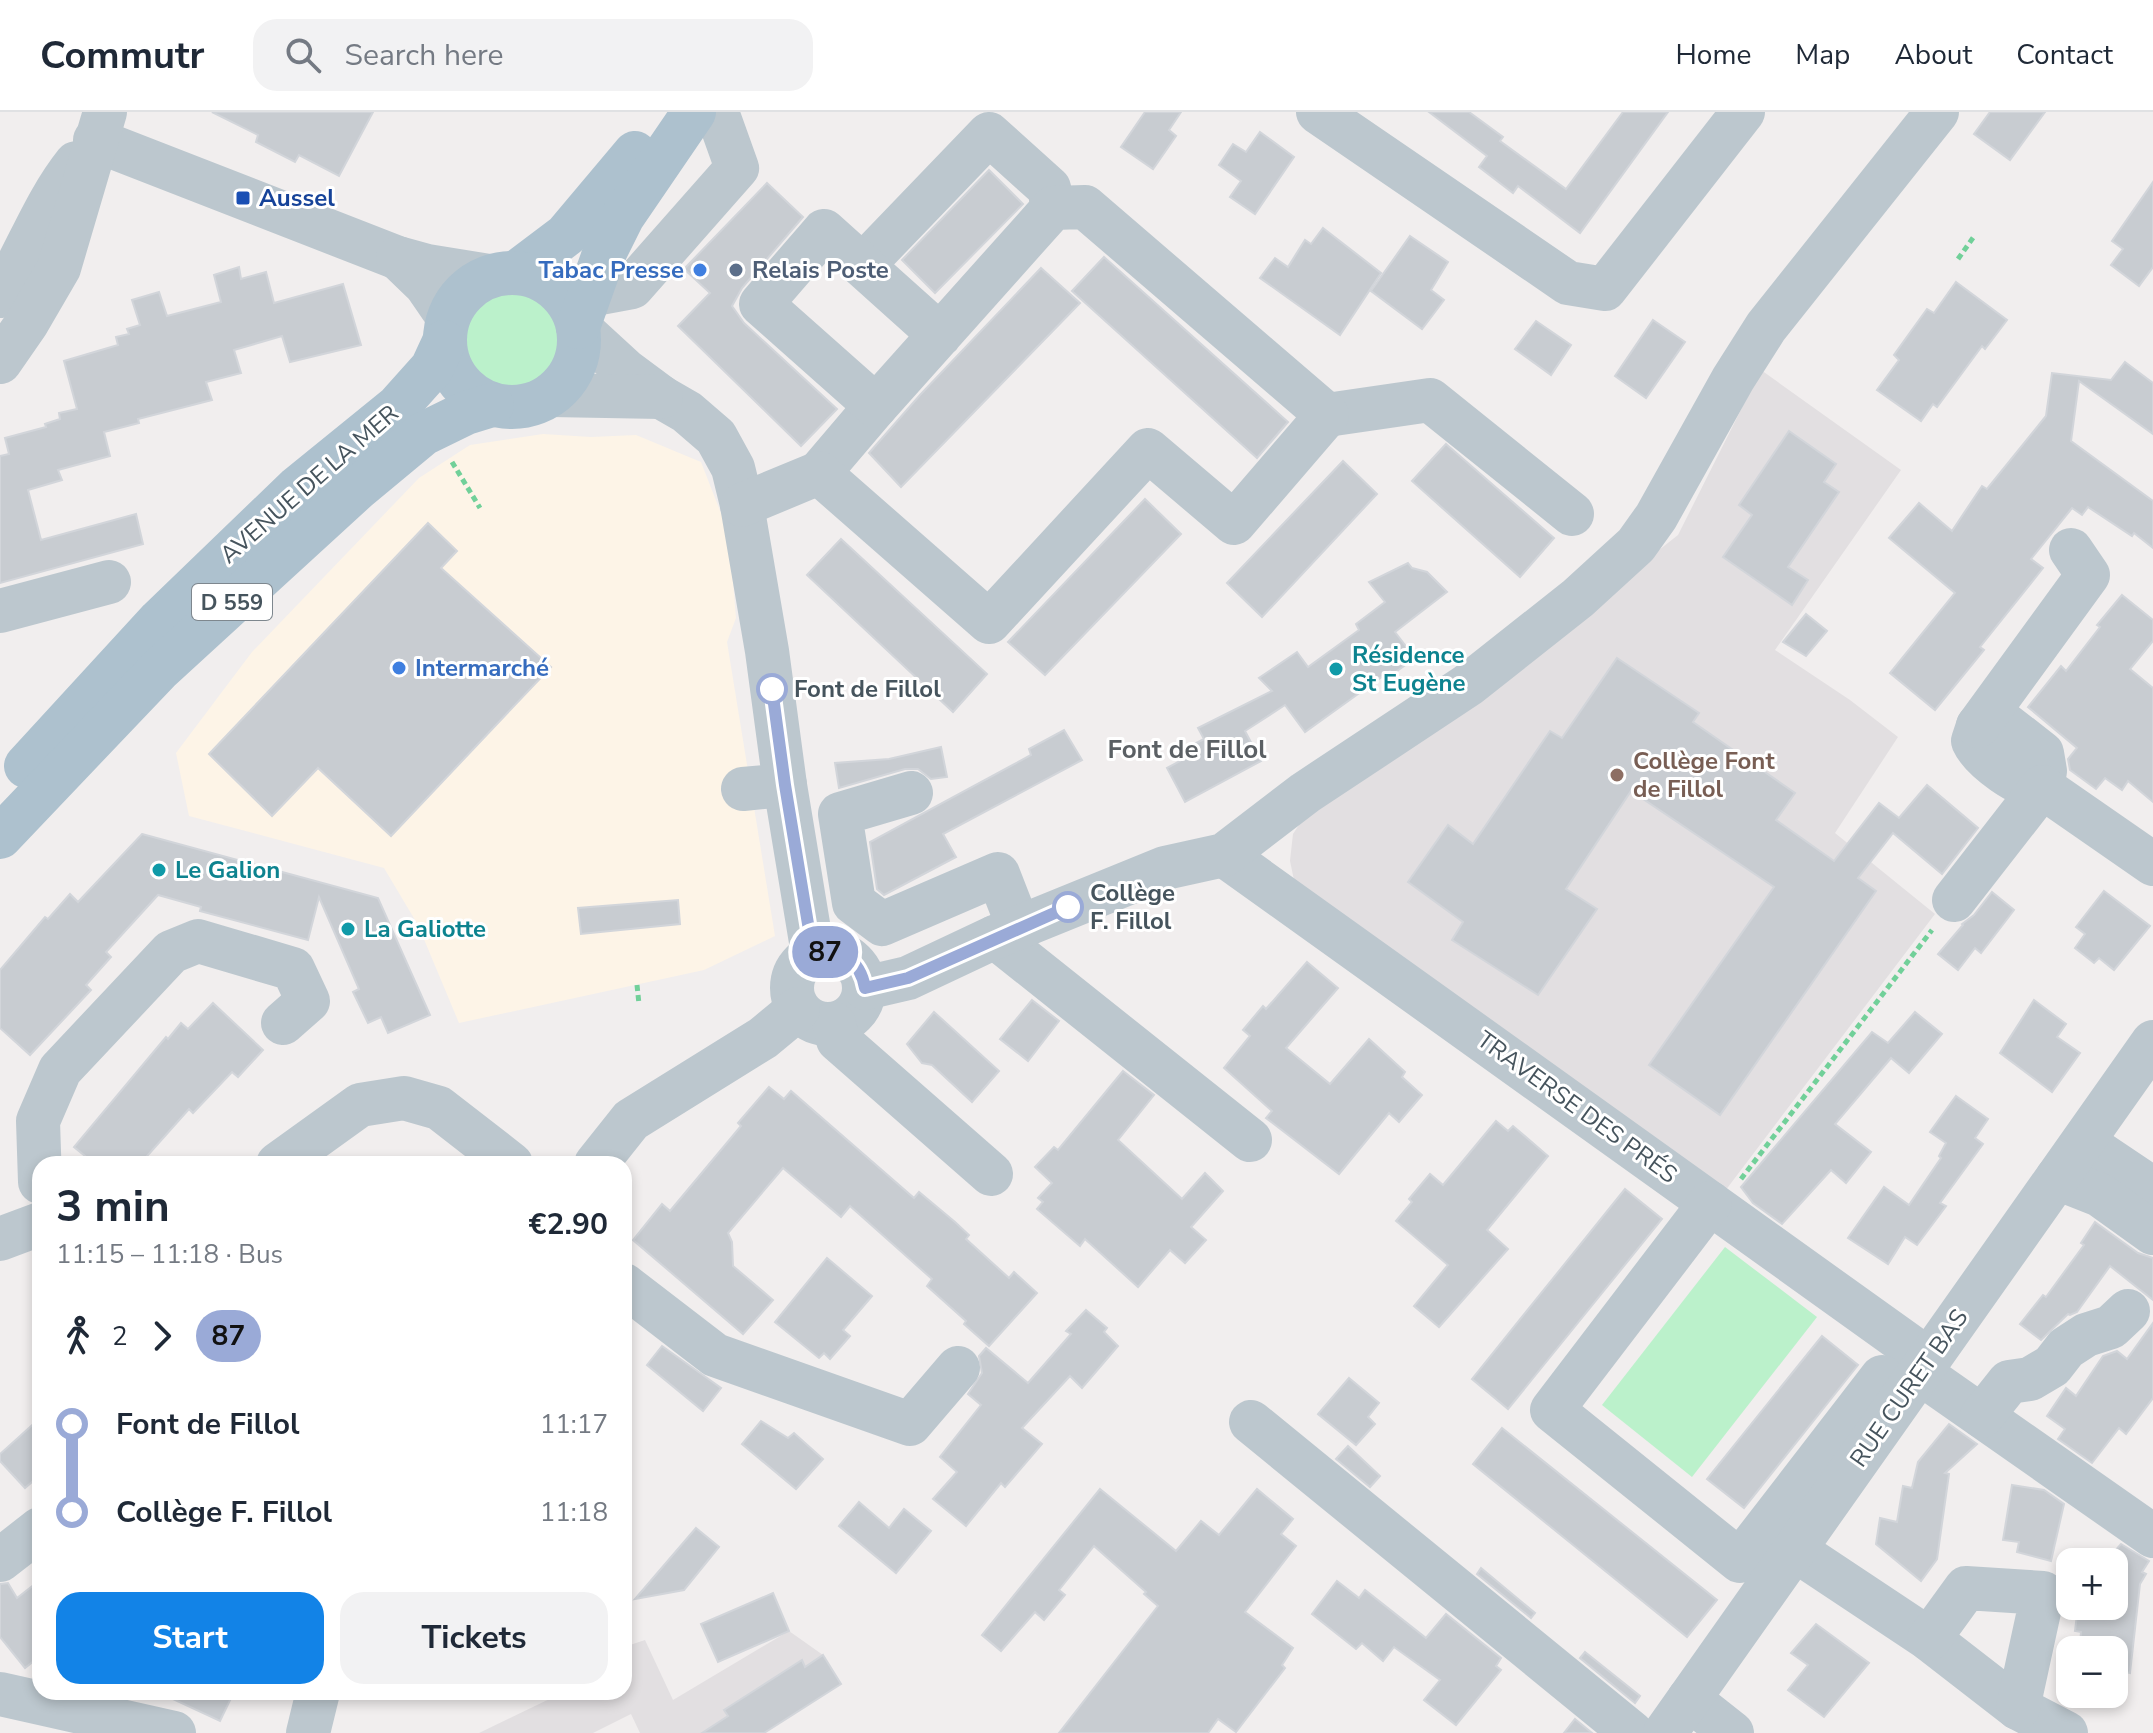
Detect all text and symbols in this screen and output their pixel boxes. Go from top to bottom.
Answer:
search box [253,19,813,91]
text: Commutr [40,30,205,81]
icon: search [281,33,325,77]
text: Search here [345,35,504,76]
text: Home [1676,36,1751,74]
text: Map [1795,36,1850,74]
text: About [1894,36,1972,74]
text: Contact [2016,36,2113,74]
place label: Aussel [259,182,335,214]
marker: Aussel [234,189,252,207]
place label: Tabac Presse [538,254,684,286]
place label: Relais Poste [752,254,889,286]
marker: Tabac Presse [691,261,709,279]
marker: Relais Poste [727,261,745,279]
street label: AVENUE DE LA MER [213,398,405,570]
road number: D 559 [192,584,272,620]
place label: Résidence St Eugène [1352,639,1466,699]
place label: Intermarché [415,652,549,684]
marker: Intermarché [390,659,408,677]
marker: Résidence St Eugène [1327,660,1345,678]
place label: Font de Fillol [794,673,941,705]
marker: Font de Fillol [757,674,787,704]
district label: Font de Fillol [1107,732,1267,767]
place label: Collège Font de Fillol [1633,745,1775,805]
marker: Collège Font de Fillol [1608,766,1626,784]
place label: Le Galion [175,854,280,886]
marker: Le Galion [150,861,168,879]
place label: Collège F. Fillol [1090,877,1175,937]
marker: Collège F. Fillol [1053,892,1083,922]
place label: La Galiotte [364,913,486,945]
marker: La Galiotte [339,920,357,938]
line badge: 87 [789,926,861,978]
text: 87 [808,933,842,971]
street label: TRAVERSE DES PRÉS [1470,1023,1684,1191]
text: 3 min [56,1177,170,1237]
text: €2.90 [529,1204,608,1245]
text: 11:15 – 11:18 · Bus [56,1237,283,1272]
street label: RUE CURET BAS [1843,1303,1975,1473]
icon: walk [56,1314,100,1358]
icon: forward [140,1314,184,1358]
text: 87 [212,1317,245,1355]
text: 2 [112,1319,128,1354]
text: Font de Fillol [116,1404,299,1445]
text: 11:17 [540,1407,608,1442]
text: Collège F. Fillol [116,1492,332,1533]
text: 11:18 [540,1495,608,1530]
map controls [2056,1548,2128,1708]
button: + [2056,1548,2128,1620]
button: Start [56,1592,324,1684]
button: Tickets [340,1592,608,1684]
button: − [2056,1636,2128,1708]

